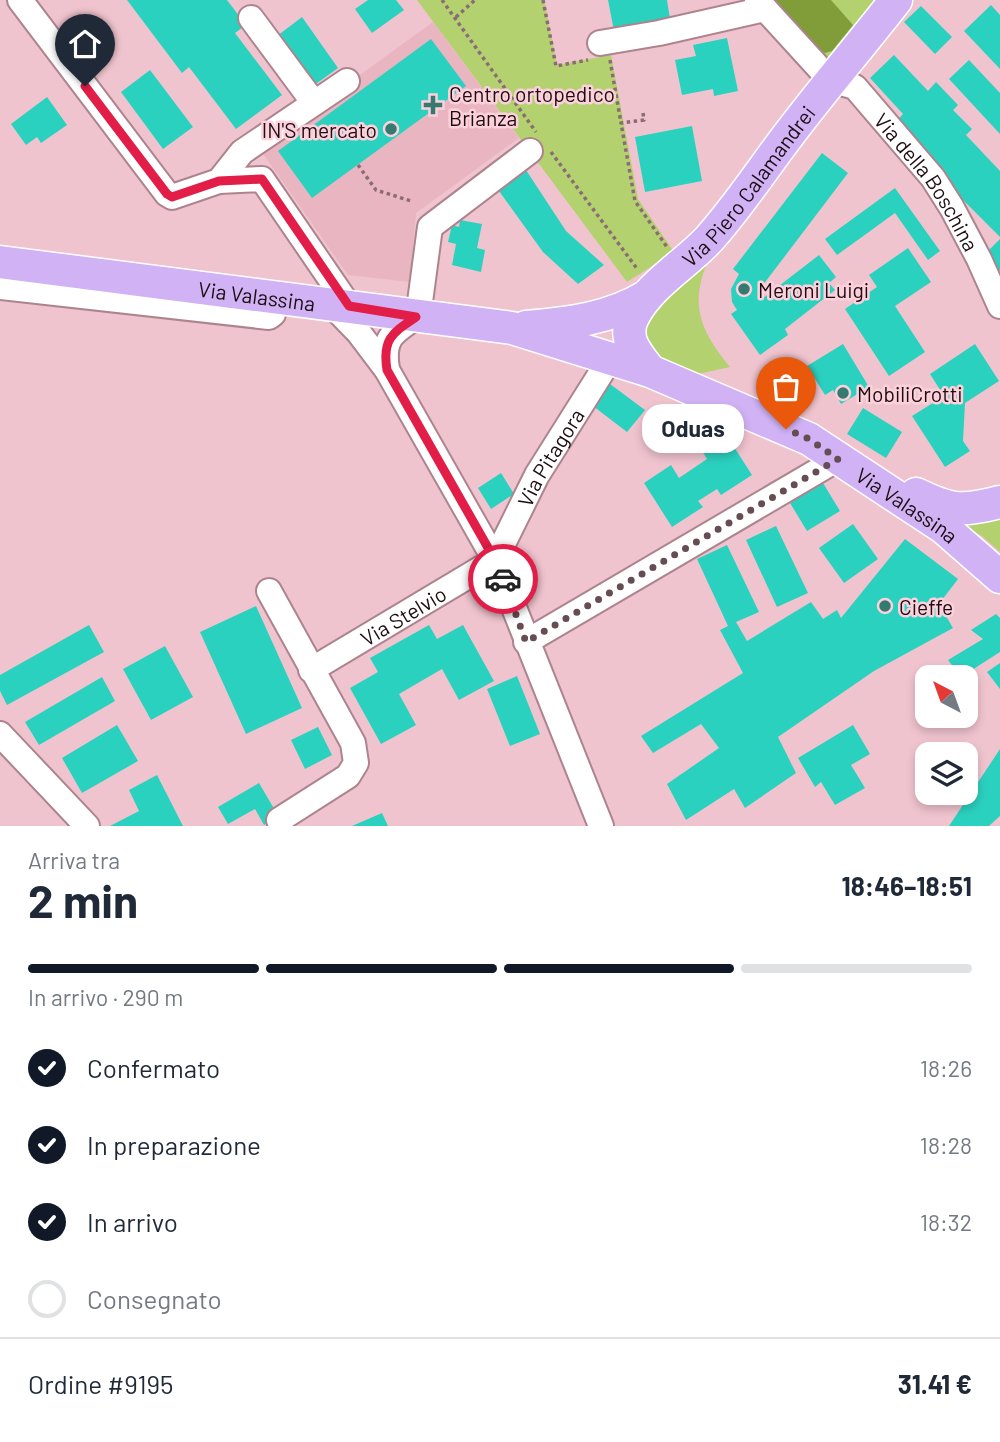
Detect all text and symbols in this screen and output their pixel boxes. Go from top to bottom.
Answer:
pin [55,14,115,86]
icon: home [66,25,104,63]
place label: Centro ortopedico Brianza [449,81,615,130]
marker: Centro ortopedico Brianza [423,95,443,115]
street label: Via Piero Calamandrei [676,100,819,271]
street label: Via della Boschina [870,107,985,255]
place label: IN'S mercato [262,117,377,142]
marker: IN'S mercato [383,121,399,137]
street label: Via Valassina [197,275,317,315]
place label: Meroni Luigi [758,277,869,302]
marker: Meroni Luigi [736,281,752,297]
pin [756,357,816,429]
icon: bag [767,368,805,406]
place label: MobiliCrotti [857,381,963,406]
marker: MobiliCrotti [835,385,851,401]
street label: Via Pitagora [511,403,588,510]
callout: Oduas [642,404,744,453]
text: Oduas [661,414,725,442]
street label: Via Valassina [852,461,964,548]
courier [468,544,538,614]
icon: car [484,560,522,598]
street label: Via Stelvio [356,580,450,650]
place label: Cieffe [899,594,953,619]
marker: Cieffe [877,598,893,614]
north arrow [915,665,978,728]
map controls [915,665,978,805]
button: layers [915,742,978,805]
text: Arriva tra [28,846,120,874]
text: 18:46–18:51 [842,870,972,901]
text: 2 min [28,872,138,927]
text: In arrivo · 290 m [28,983,183,1011]
icon: check [28,1049,66,1087]
text: Confermato [87,1052,220,1083]
text: 18:26 [920,1054,972,1082]
icon: check [28,1126,66,1164]
text: In preparazione [87,1129,261,1160]
text: 18:28 [920,1131,972,1159]
icon: check [28,1203,66,1241]
text: In arrivo [87,1206,178,1237]
text: 18:32 [920,1208,972,1236]
text: Consegnato [87,1283,222,1314]
text: Ordine #9195 [28,1368,173,1399]
text: 31.41 € [898,1368,972,1399]

